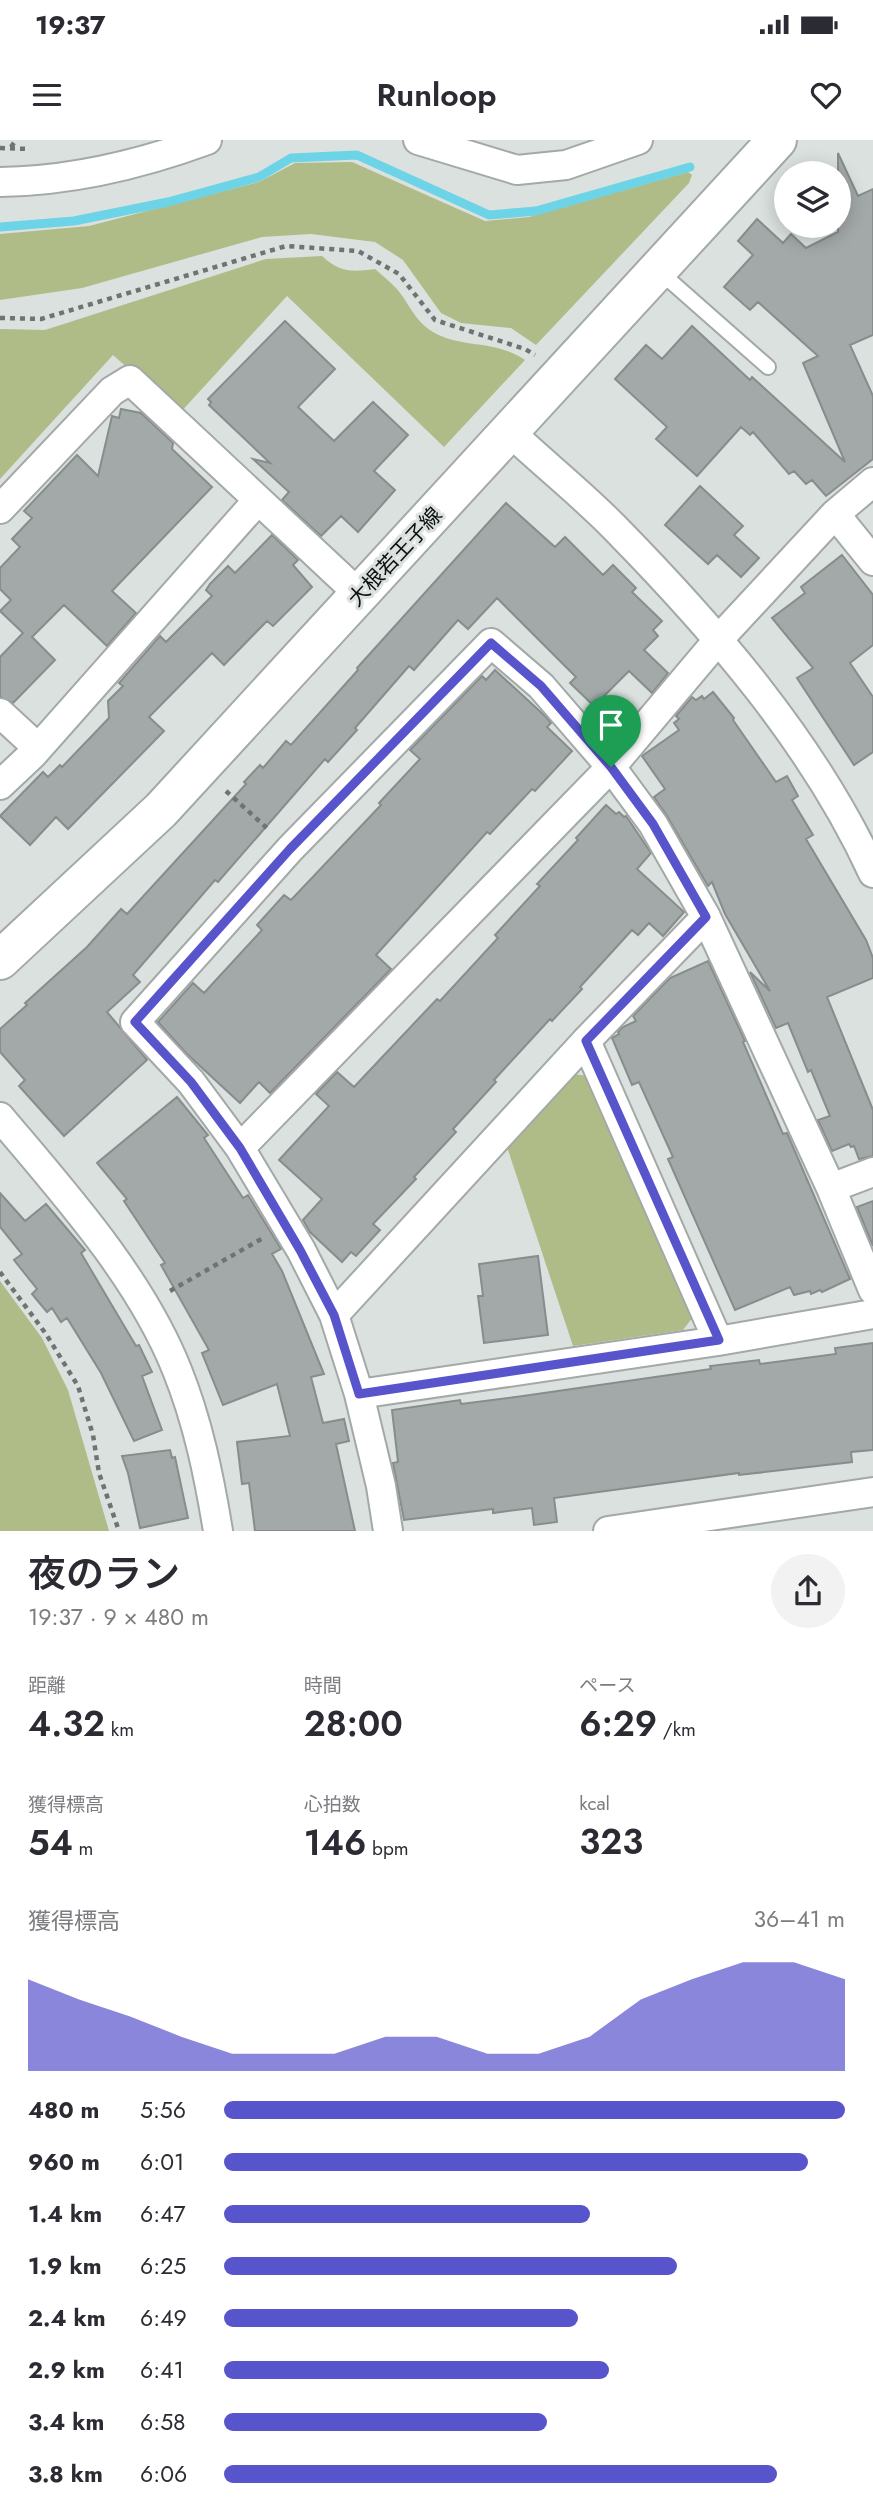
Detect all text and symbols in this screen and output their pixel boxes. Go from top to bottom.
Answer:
text: 19:37 [35,6,105,44]
text: Runloop [376,72,497,118]
icon: menu [28,76,66,114]
icon: heart [807,76,845,114]
map controls [774,161,851,238]
button: layers [774,161,851,238]
street label: 大根若王子線 [341,501,449,613]
pin [581,695,641,767]
icon: arrive [592,706,630,744]
text: 夜のラン [28,1546,180,1601]
button: share [771,1554,845,1628]
text: 19:37 · 9 × 480 m [28,1600,209,1634]
text: 距離 [28,1672,66,1699]
text: 時間 [304,1672,342,1699]
text: ペース [579,1672,635,1699]
text: 4.32 [28,1699,105,1749]
text: 28:00 [304,1699,403,1749]
text: 6:29 [579,1699,657,1749]
text: km [105,1716,134,1743]
text: /km [657,1716,696,1743]
text: kcal [579,1790,610,1817]
text: 獲得標高 [28,1791,104,1818]
text: 心拍数 [304,1791,361,1818]
text: 323 [579,1817,643,1867]
text: 54 [28,1818,73,1868]
text: 146 [304,1818,366,1868]
text: m [73,1835,93,1862]
text: bpm [366,1835,409,1862]
text: 36–41 m [754,1902,845,1936]
text: 獲得標高 [28,1904,120,1938]
text: 480 m [28,2093,99,2127]
text: 5:56 [140,2093,186,2127]
text: 960 m [28,2145,100,2179]
text: 6:01 [140,2145,184,2179]
text: 1.4 km [28,2197,102,2231]
text: 6:47 [140,2197,186,2231]
text: 1.9 km [28,2249,102,2283]
text: 6:25 [140,2249,186,2283]
text: 2.4 km [28,2301,106,2335]
text: 6:49 [140,2301,187,2335]
text: 2.9 km [28,2353,105,2387]
text: 6:41 [140,2353,184,2387]
text: 3.4 km [28,2405,104,2439]
text: 6:58 [140,2405,186,2439]
text: 3.8 km [28,2457,103,2491]
text: 6:06 [140,2457,187,2491]

